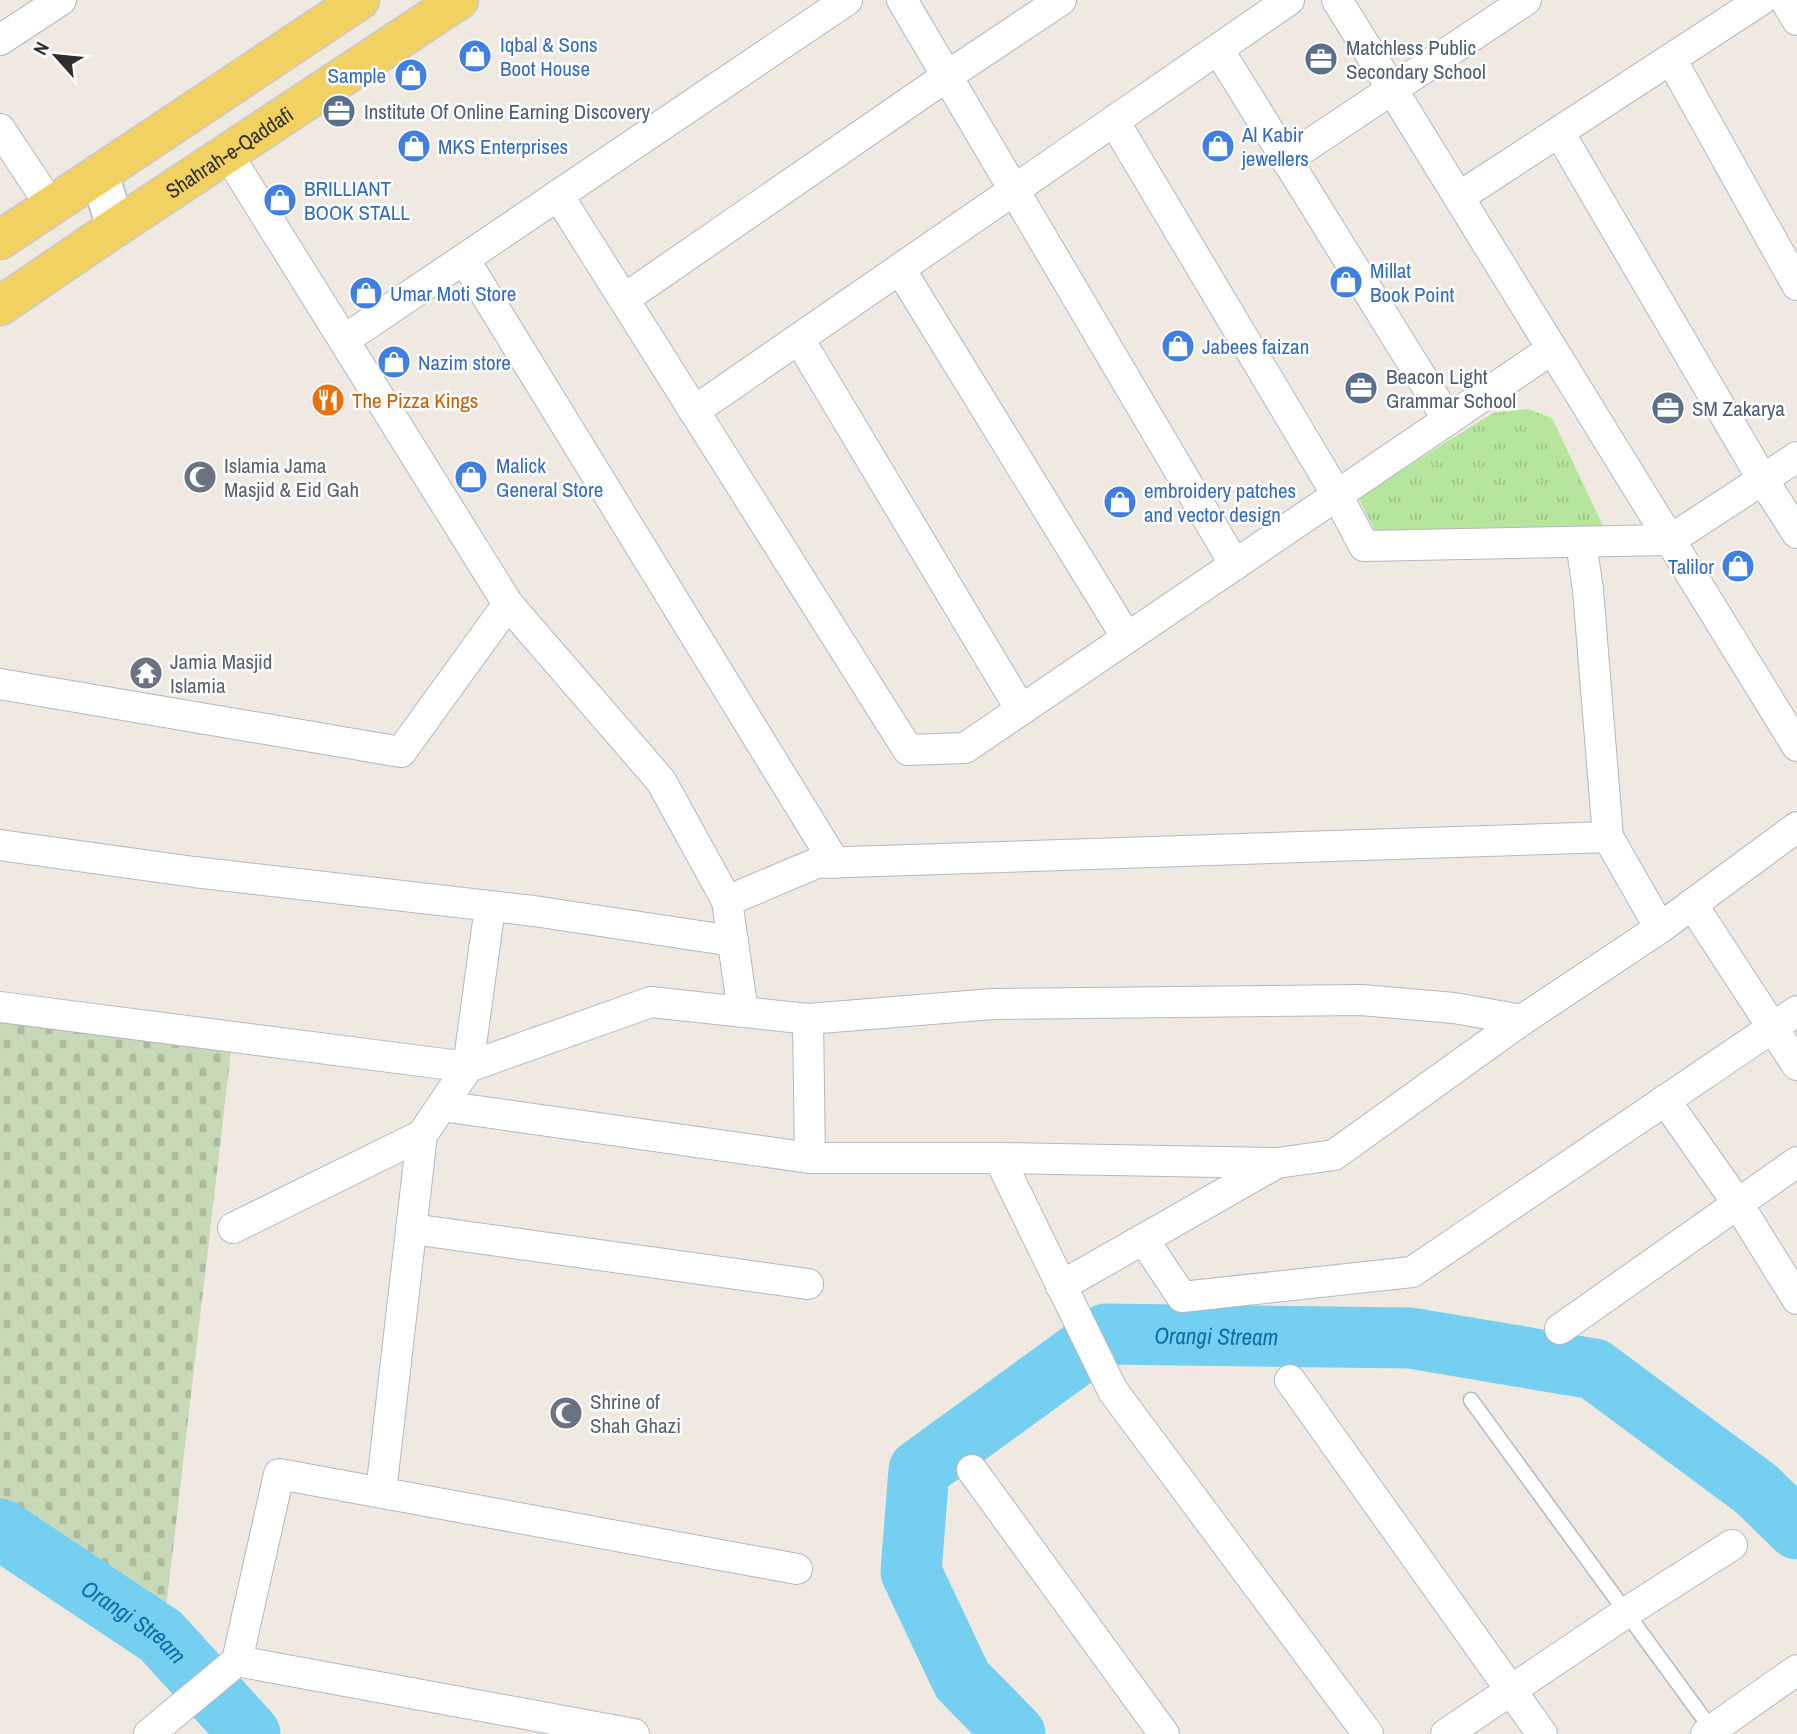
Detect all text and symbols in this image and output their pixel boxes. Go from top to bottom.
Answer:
north arrow [21,21,91,91]
place label: Iqbal & Sons Boot House [500,30,598,83]
place label: Matchless Public Secondary School [1346,33,1486,86]
text: N [27,37,55,59]
shop icon: Iqbal & Sons Boot House [456,37,494,75]
office icon: Matchless Public Secondary School [1302,40,1340,78]
shop icon: Sample [392,56,430,94]
place label: Sample [328,61,386,90]
office icon: Institute Of Online Earning Discovery [320,92,358,130]
place label: Institute Of Online Earning Discovery [364,97,651,126]
street label: Shahrah-e-Qaddafi [160,99,299,205]
place label: Al Kabir jewellers [1241,120,1309,173]
shop icon: MKS Enterprises [395,127,433,165]
shop icon: Al Kabir jewellers [1199,127,1237,165]
place label: MKS Enterprises [438,132,568,161]
place label: BRILLIANT BOOK STALL [304,174,410,227]
shop icon: BRILLIANT BOOK STALL [261,181,299,219]
place label: Millat Book Point [1370,256,1454,309]
shop icon: Millat Book Point [1327,263,1365,301]
shop icon: Umar Moti Store [347,274,385,312]
place label: Umar Moti Store [390,279,516,308]
shop icon: Jabees faizan [1159,327,1197,365]
place label: Jabees faizan [1202,332,1309,361]
shop icon: Nazim store [375,343,413,381]
place label: Nazim store [418,348,511,377]
place label: Beacon Light Grammar School [1386,362,1516,415]
office icon: Beacon Light Grammar School [1342,369,1380,407]
restaurant icon: The Pizza Kings [309,381,347,419]
place label: The Pizza Kings [352,386,478,415]
office icon: SM Zakarya [1649,389,1687,427]
place label: SM Zakarya [1692,394,1785,423]
place label: Islamia Jama Masjid & Eid Gah [224,451,359,504]
place label: Malick General Store [496,451,603,504]
mosque icon: Islamia Jama Masjid & Eid Gah [181,458,219,496]
shop icon: Malick General Store [452,458,490,496]
place label: embroidery patches and vector design [1144,476,1296,529]
shop icon: embroidery patches and vector design [1101,483,1139,521]
shop icon: Talilor [1719,547,1757,585]
place label: Talilor [1668,552,1714,581]
place label: Jamia Masjid Islamia [170,647,272,700]
temple icon: Jamia Masjid Islamia [127,654,165,692]
water label: Orangi Stream [1154,1319,1278,1352]
place label: Shrine of Shah Ghazi [590,1387,681,1440]
mosque icon: Shrine of Shah Ghazi [547,1394,585,1432]
water label: Orangi Stream [76,1572,194,1670]

